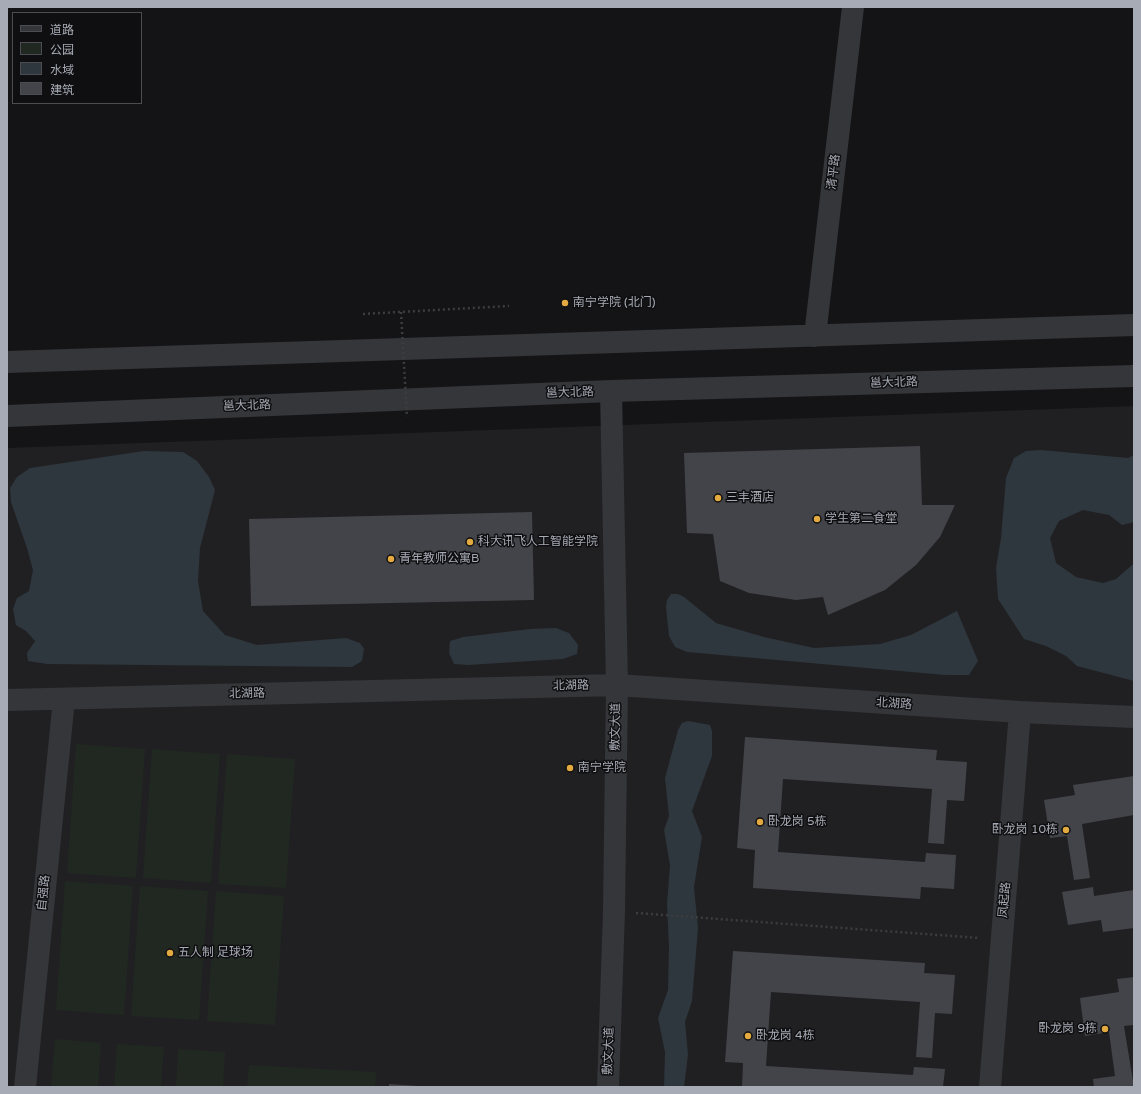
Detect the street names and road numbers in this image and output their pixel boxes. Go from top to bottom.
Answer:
street label: 清平路 [825,153,843,191]
street label: 邕大北路 [870,375,918,391]
street label: 邕大北路 [546,385,594,401]
street label: 邕大北路 [223,398,271,414]
street label: 北湖路 [553,678,589,694]
street label: 北湖路 [229,686,265,702]
street label: 北湖路 [876,696,912,712]
street label: 敷文大道 [608,703,624,751]
street label: 自强路 [35,874,53,912]
street label: 凤起路 [996,881,1014,919]
street label: 敷文大道 [601,1027,617,1075]

